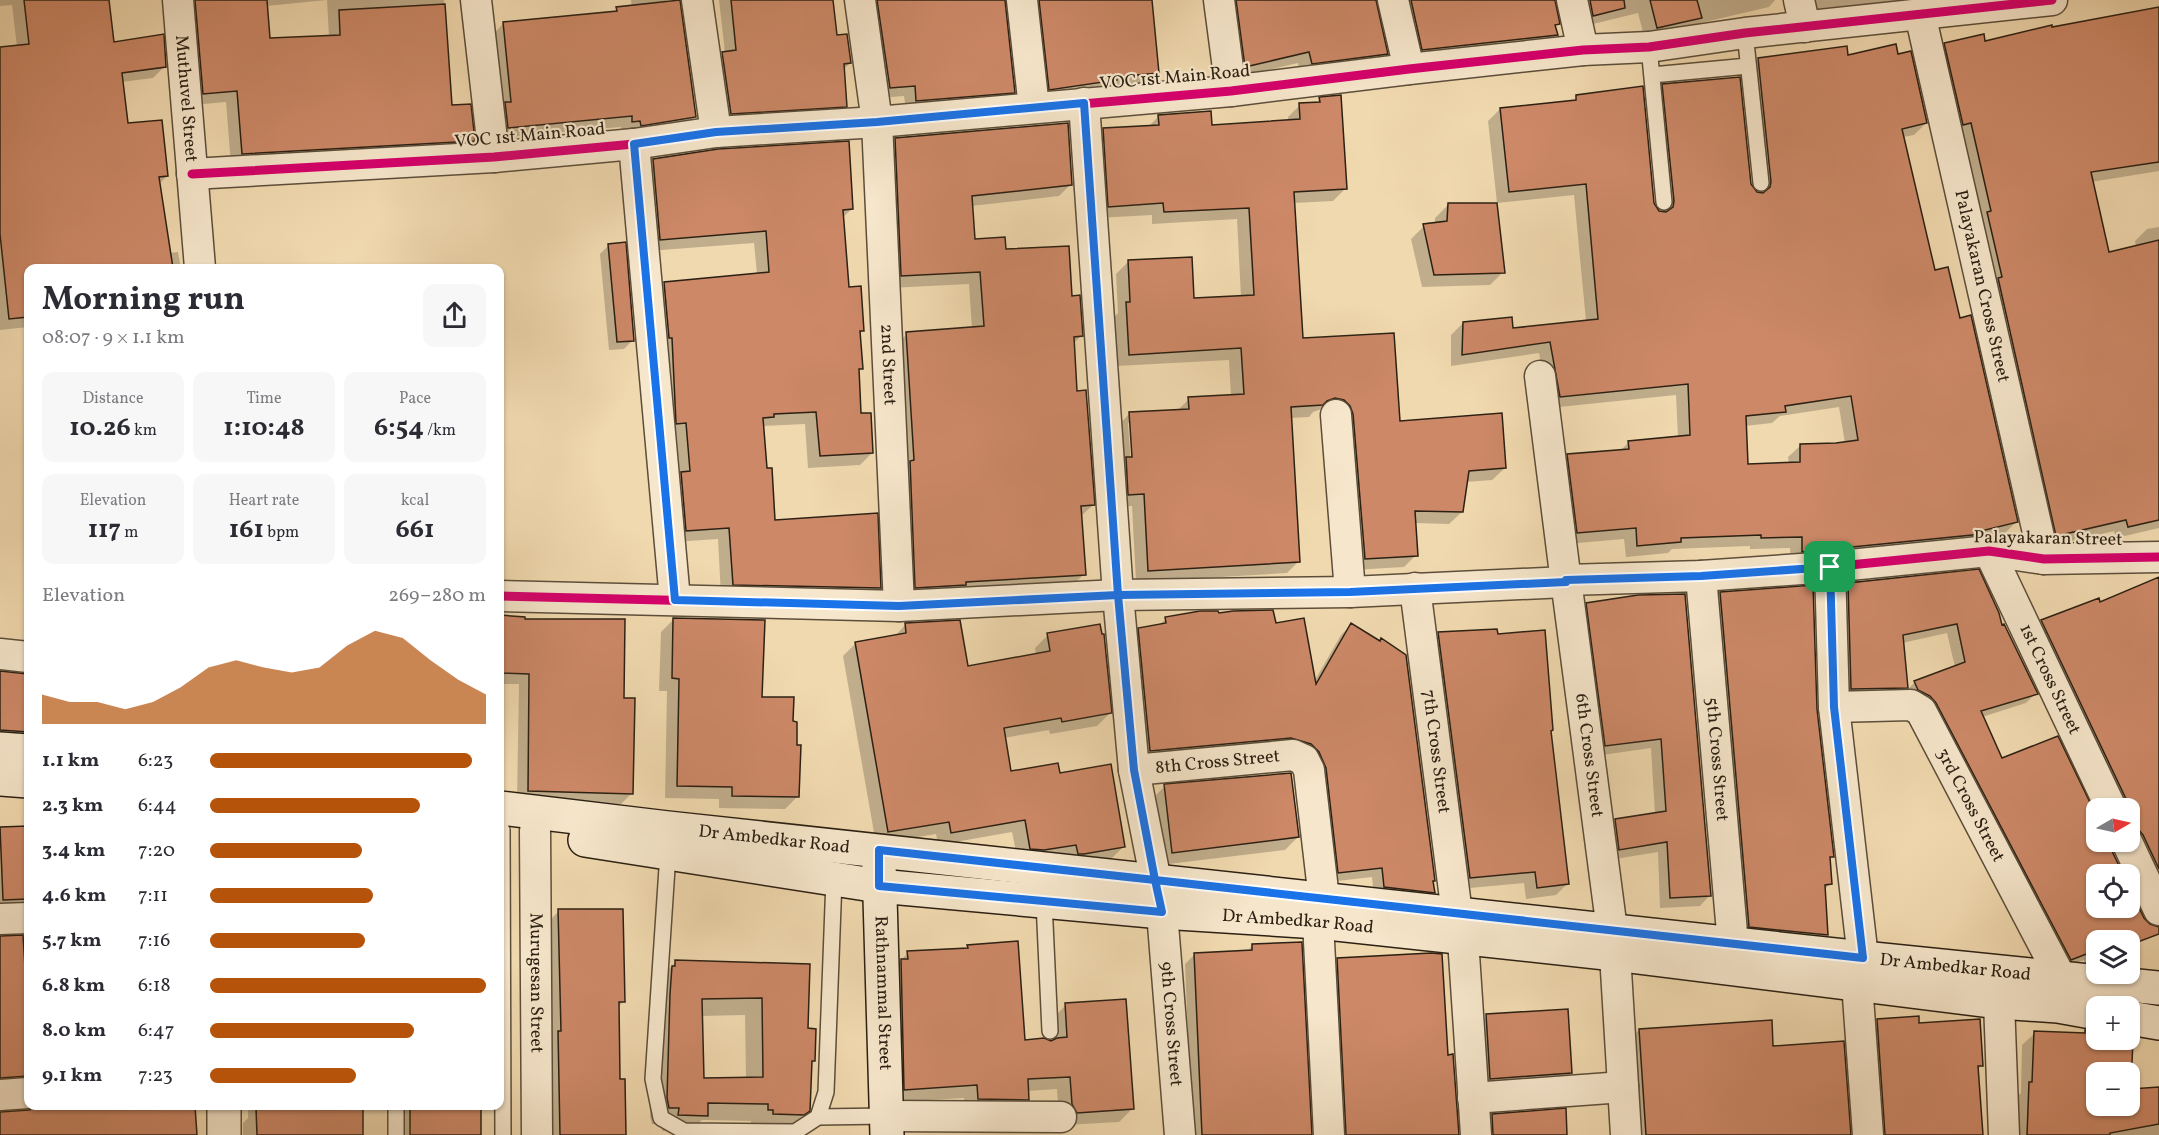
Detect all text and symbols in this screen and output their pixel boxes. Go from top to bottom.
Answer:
street label: Muthuvel Street [168,34,204,163]
street label: VOC 1st Main Road [1099,59,1251,97]
street label: VOC 1st Main Road [454,117,606,155]
street label: Palayakaran Cross Street [1948,187,2016,385]
text: Morning run [42,278,245,324]
button: share [423,284,486,347]
street label: 2nd Street [874,323,902,406]
text: 08:07 · 9 × 1.1 km [42,324,185,352]
text: Distance [82,388,144,410]
text: Time [246,388,282,410]
text: Pace [399,388,431,410]
text: 10.26 [69,410,131,446]
text: 1:10:48 [223,410,305,446]
text: 6:54 [374,410,424,446]
text: km [131,420,157,442]
text: /km [424,420,456,442]
text: Elevation [80,490,146,512]
text: Heart rate [229,490,299,512]
text: kcal [401,490,429,512]
text: 117 [88,512,121,548]
text: 161 [229,512,264,548]
text: 661 [395,512,435,548]
text: m [121,522,138,544]
text: bpm [264,522,299,544]
street label: Palayakaran Street [1973,525,2123,553]
pin [1804,541,1855,592]
icon: arrive [1813,550,1846,583]
text: Elevation [42,582,125,610]
text: 269–280 m [388,582,486,610]
street label: 1st Cross Street [2013,620,2087,739]
street label: 7th Cross Street [1416,688,1456,815]
street label: 6th Cross Street [1569,692,1610,819]
street label: 5th Cross Street [1699,696,1735,822]
street label: 8th Cross Street [1154,744,1281,780]
street label: 3rd Cross Street [1930,744,2011,867]
text: 1.1 km [42,747,99,775]
text: 6:23 [138,747,173,775]
text: 2.3 km [42,792,103,820]
text: 6:44 [138,792,177,820]
north arrow [2086,798,2140,852]
map controls [2086,798,2140,1116]
street label: Dr Ambedkar Road [697,819,851,860]
text: 3.4 km [42,837,105,865]
text: 7:20 [138,837,175,865]
button: locate [2086,864,2140,918]
text: 4.6 km [42,882,106,910]
text: 7:11 [138,882,168,910]
street label: Dr Ambedkar Road [1221,903,1375,940]
street label: Murugesan Street [523,913,549,1053]
street label: Rathnammal Street [868,915,898,1071]
text: 5.7 km [42,927,102,955]
text: 7:16 [138,927,170,955]
button: layers [2086,930,2140,984]
street label: Dr Ambedkar Road [1878,947,2032,987]
street label: 9th Cross Street [1154,961,1189,1087]
text: 6.8 km [42,972,105,1000]
text: 6:18 [138,972,171,1000]
button: + [2086,996,2140,1050]
text: 8.0 km [42,1017,106,1045]
text: 6:47 [138,1017,174,1045]
text: 9.1 km [42,1062,102,1090]
text: 7:23 [138,1062,173,1090]
button: − [2086,1062,2140,1116]

